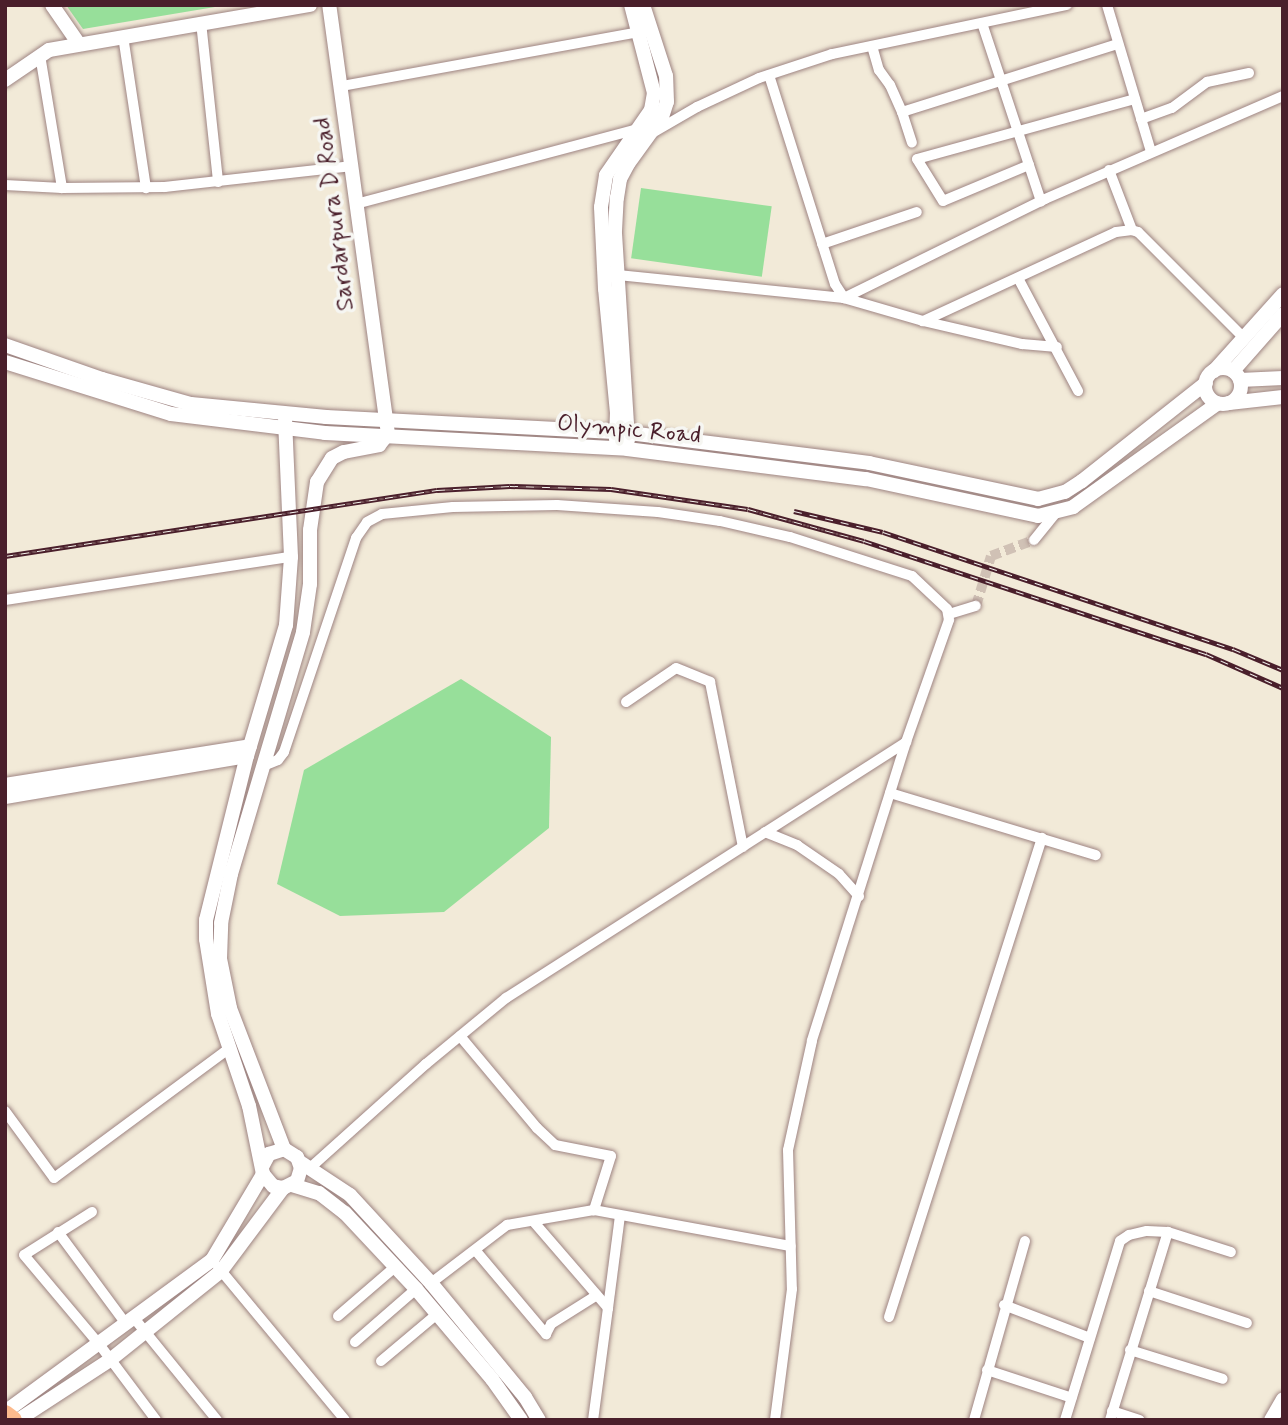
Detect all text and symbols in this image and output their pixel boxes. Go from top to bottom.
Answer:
street label: Sardarpura D Road [309,115,361,313]
street label: Olympic Road [557,410,701,450]

